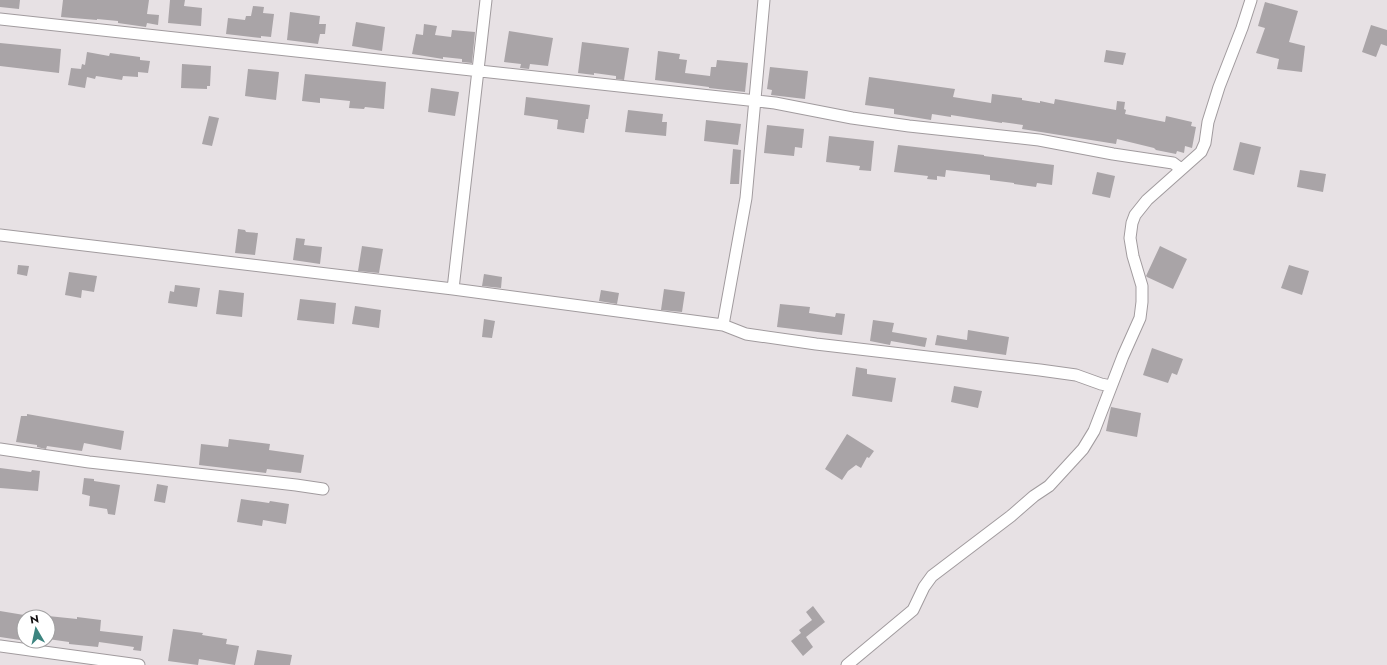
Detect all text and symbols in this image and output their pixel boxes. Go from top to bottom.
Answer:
north arrow [16,609,56,649]
text: N [29,611,40,628]

